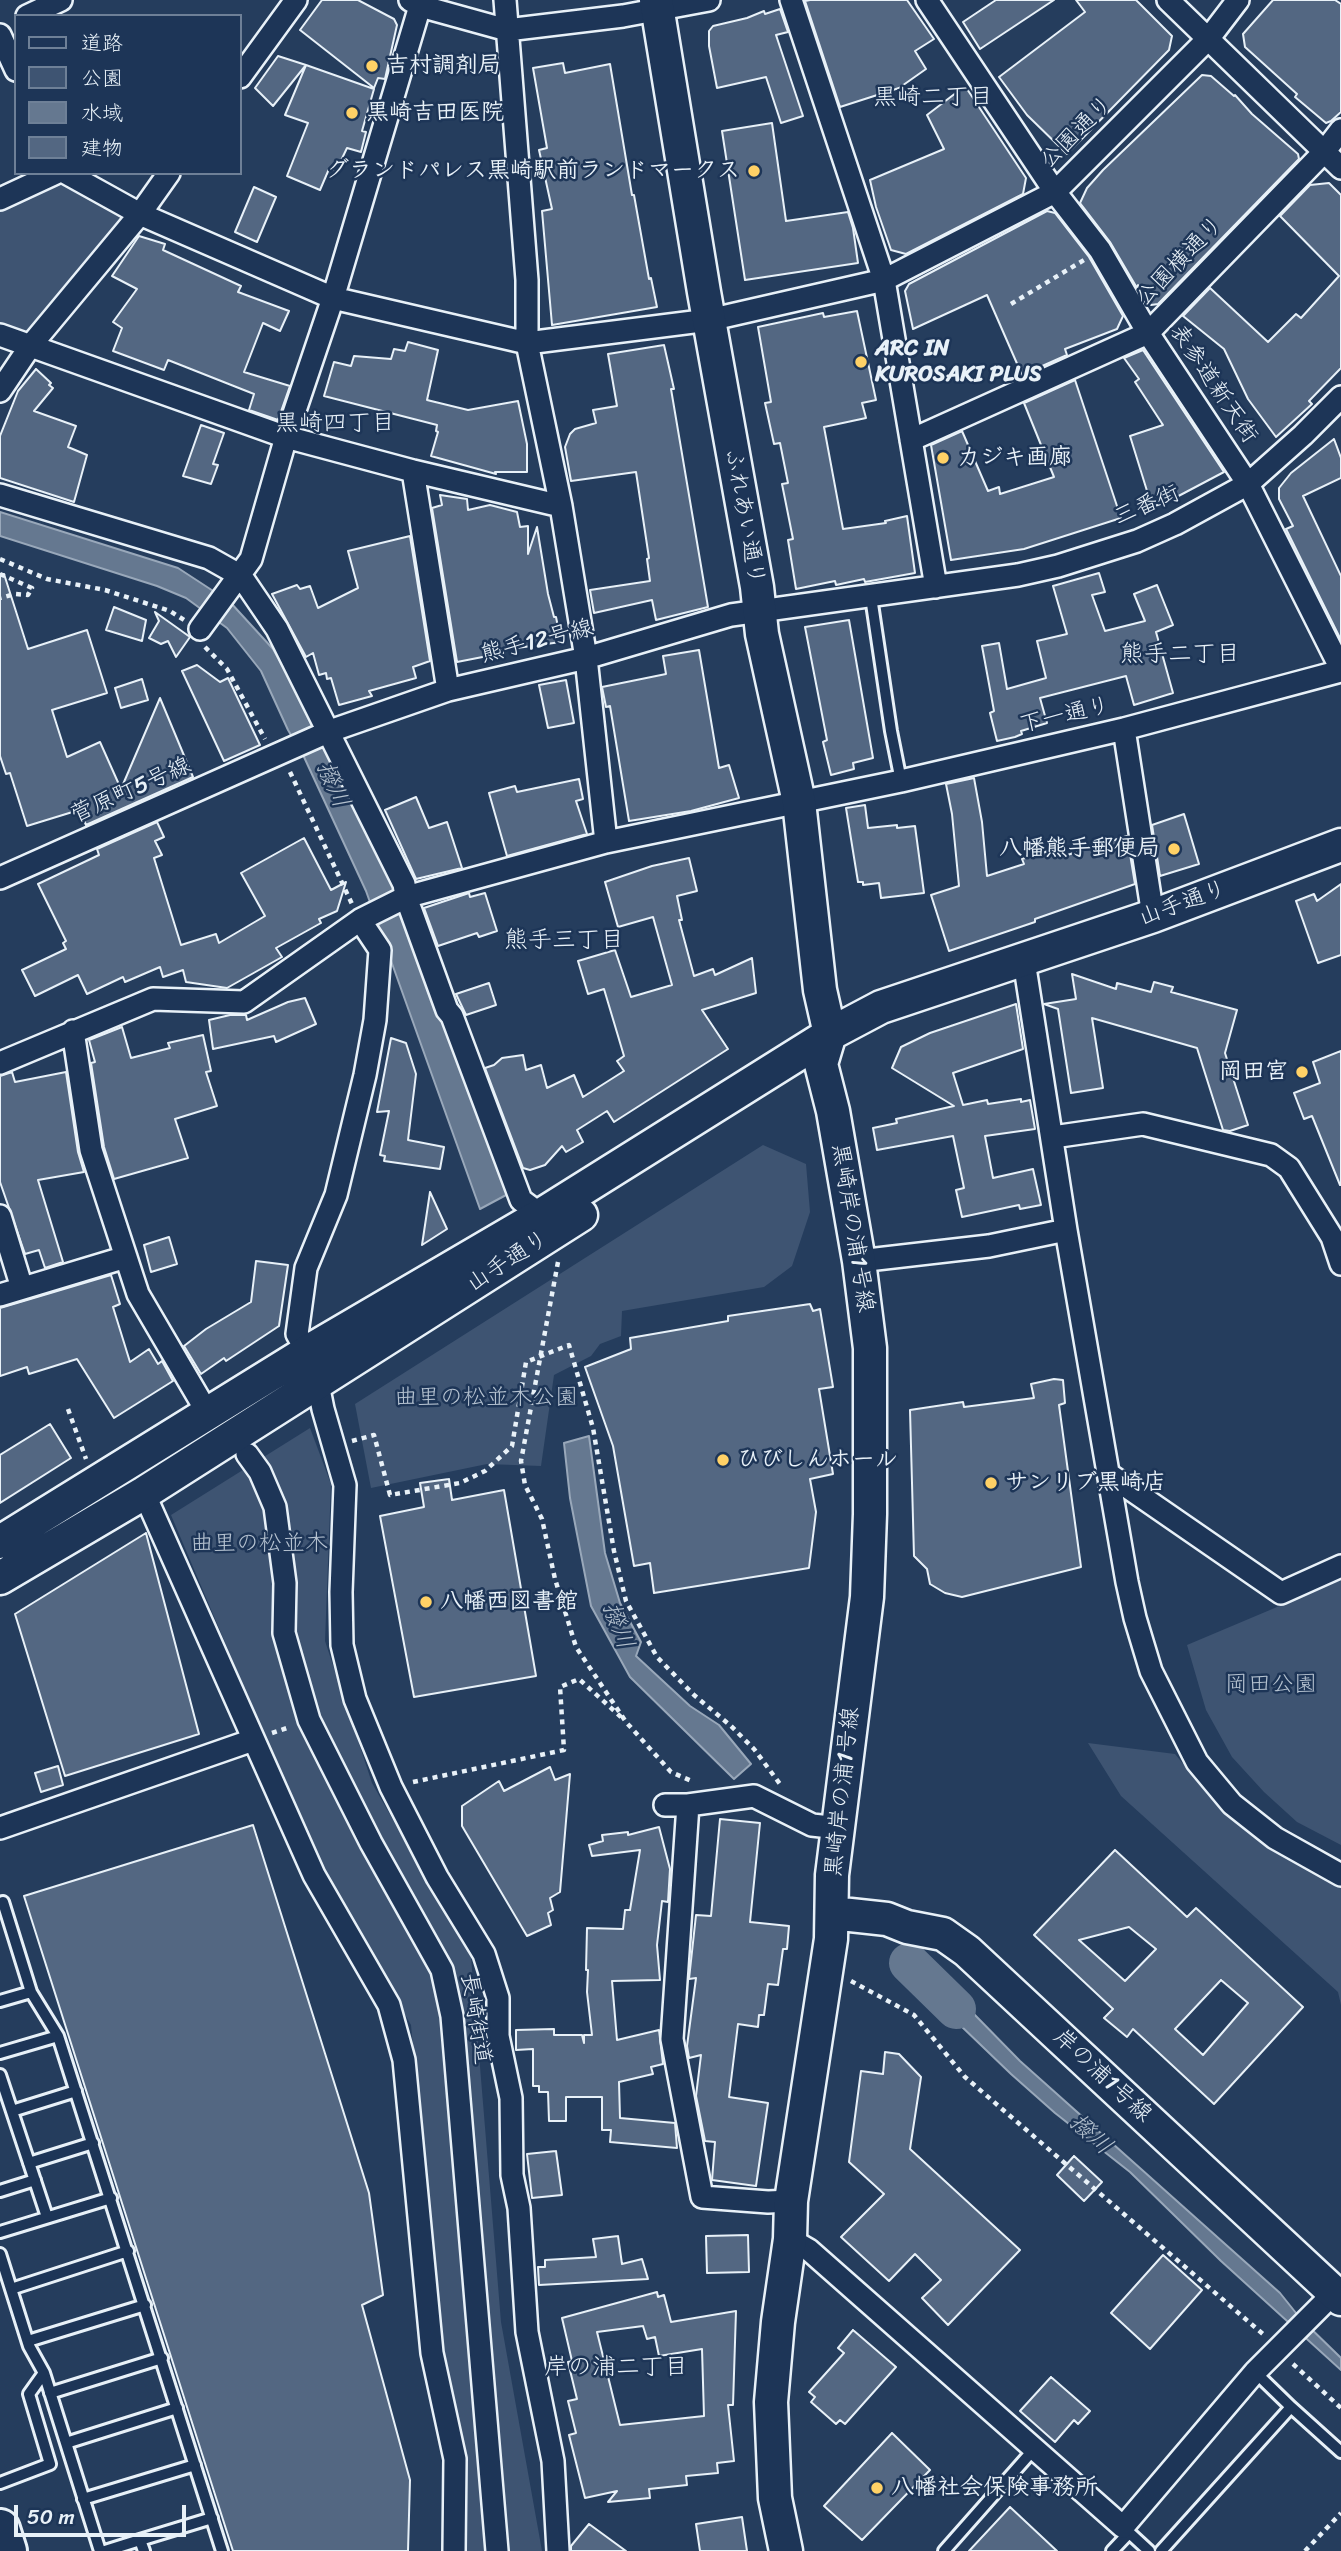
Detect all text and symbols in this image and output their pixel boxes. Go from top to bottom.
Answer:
legend [14,14,242,175]
text: 道路 [81,24,123,62]
place label: 吉村調剤局 [386,52,501,80]
marker: 吉村調剤局 [364,58,380,74]
text: 公園 [81,59,123,97]
district label: 黒崎二丁目 [873,84,993,112]
street label: 公園通り [1035,91,1119,175]
text: 水域 [81,94,123,132]
place label: 黒崎吉田医院 [366,99,504,127]
marker: 黒崎吉田医院 [344,105,360,121]
text: 建物 [81,129,123,167]
place label: グランドパレス黒崎駅前ランドマークス [326,157,740,185]
marker: グランドパレス黒崎駅前ランドマークス [746,163,762,179]
street label: 公園横通り [1130,211,1230,313]
street label: 表参道新天街 [1163,319,1263,449]
place label: ARC IN KUROSAKI PLUS [875,335,1041,389]
marker: ARC IN KUROSAKI PLUS [853,354,869,370]
district label: 黒崎四丁目 [275,410,395,438]
place label: カジキ画廊 [957,444,1072,472]
street label: ふれあい通り [718,447,770,587]
marker: カジキ画廊 [935,450,951,466]
street label: 三番街 [1110,480,1184,532]
street label: 熊手12号線 [478,615,596,669]
district label: 熊手二丁目 [1120,641,1240,669]
street label: 下一通り [1017,692,1113,740]
street label: 菅原町5号線 [66,752,196,830]
water label: 撥川 [309,757,355,813]
place label: 八幡熊手郵便局 [999,835,1160,863]
marker: 八幡熊手郵便局 [1166,841,1182,857]
street label: 山手通り [1135,875,1231,933]
district label: 熊手三丁目 [504,927,624,955]
place label: 岡田宮 [1219,1058,1288,1086]
marker: 岡田宮 [1294,1064,1310,1080]
street label: 黒崎岸の浦1号線 [825,1141,879,1315]
street label: 山手通り [462,1225,554,1299]
park label: 曲里の松並木公園 [394,1384,578,1412]
place label: ひびしんホール [737,1446,898,1474]
marker: ひびしんホール [715,1452,731,1468]
place label: サンリブ黒崎店 [1005,1469,1166,1497]
marker: サンリブ黒崎店 [983,1475,999,1491]
park label: 曲里の松並木 [190,1530,328,1558]
place label: 八幡西図書館 [440,1588,578,1616]
marker: 八幡西図書館 [418,1594,434,1610]
water label: 撥川 [595,1598,639,1654]
park label: 岡田公園 [1225,1671,1317,1699]
street label: 黒崎岸の浦1号線 [820,1706,866,1878]
street label: 長崎街道 [454,1971,496,2067]
street label: 岸の浦1号線 [1047,2023,1157,2129]
water label: 撥川 [1063,2108,1117,2162]
district label: 岸の浦二丁目 [544,2354,688,2382]
place label: 八幡社会保険事務所 [891,2474,1098,2502]
marker: 八幡社会保険事務所 [869,2480,885,2496]
scale bar [18,2492,189,2536]
text: 50 m [27,2498,75,2536]

